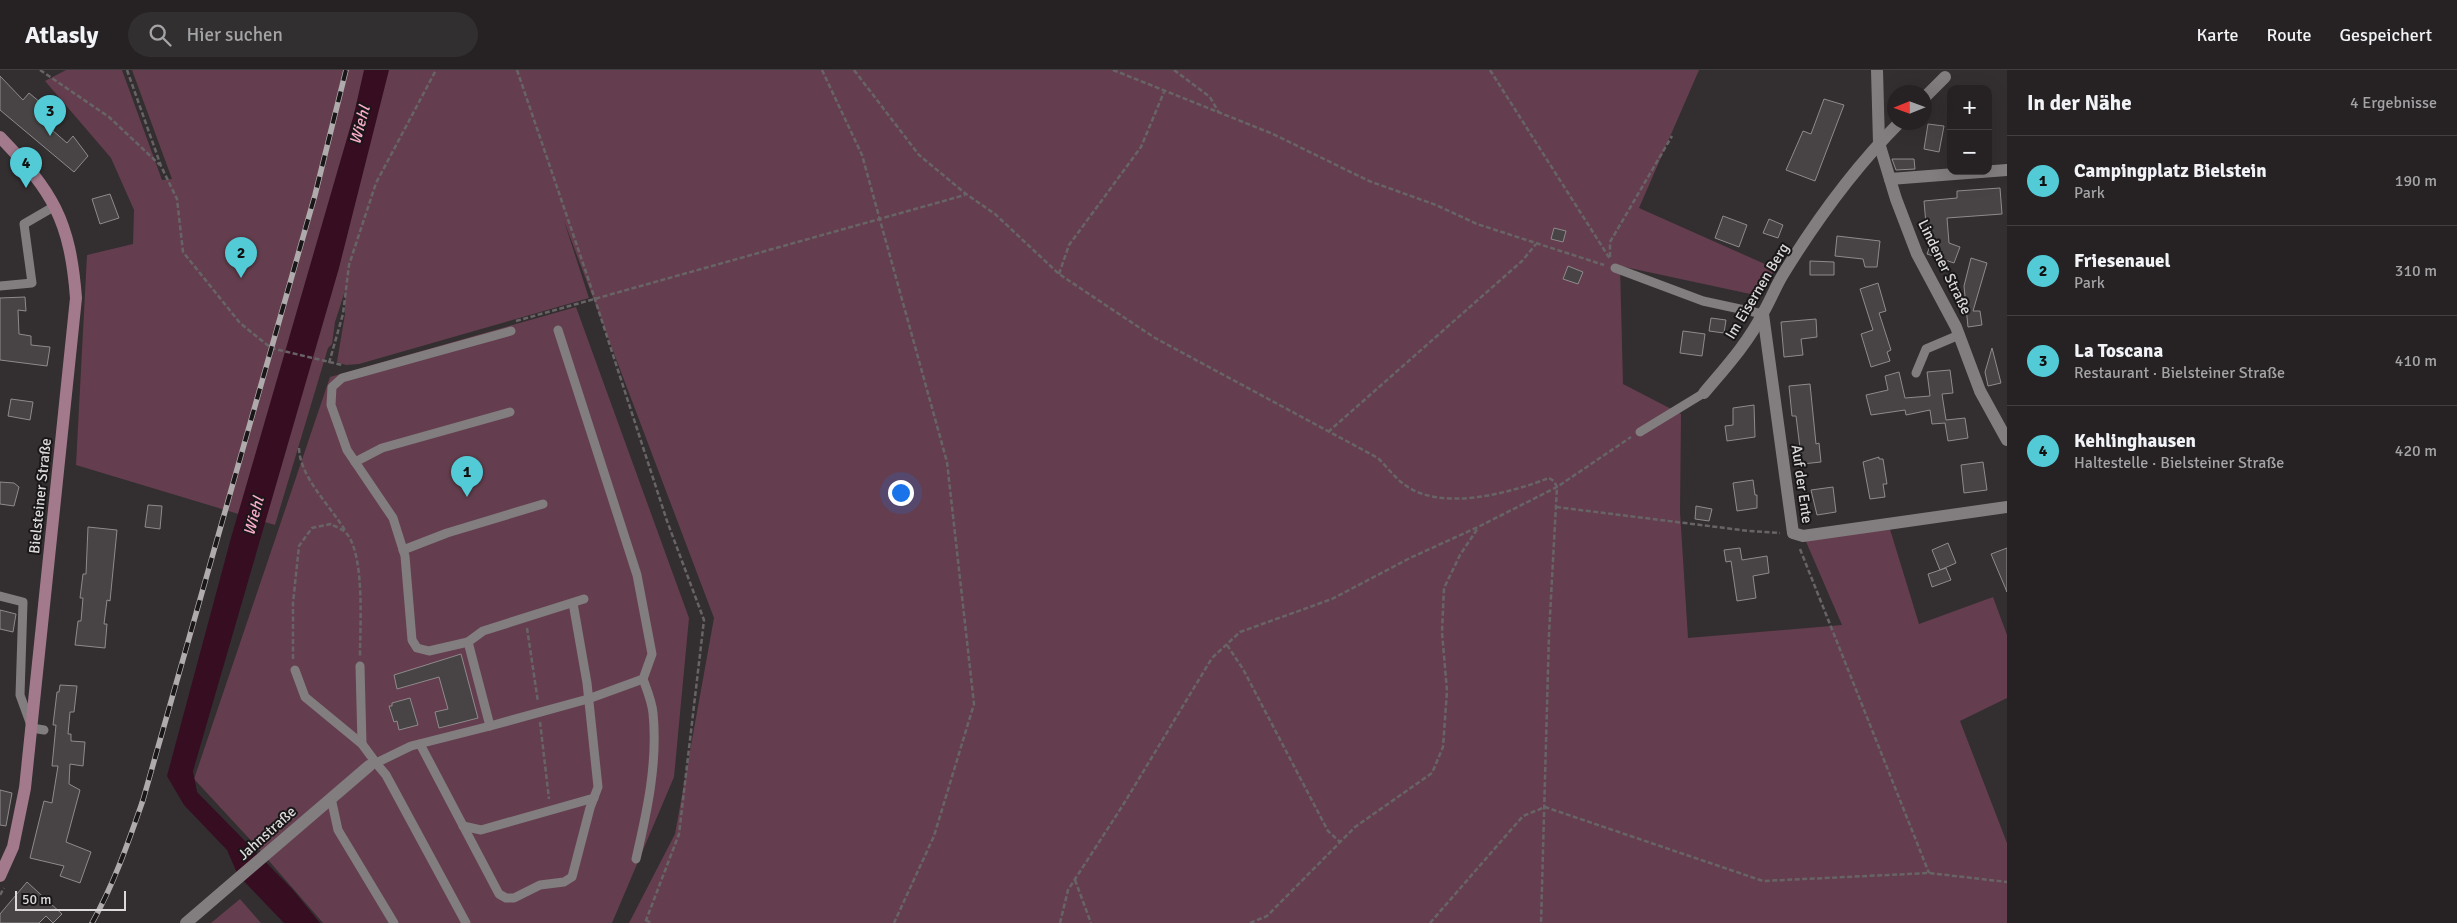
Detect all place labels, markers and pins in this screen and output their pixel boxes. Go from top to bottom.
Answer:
pin: 3 [34,95,66,136]
pin: 4 [10,147,42,188]
pin: 2 [225,237,257,278]
pin: 1 [451,456,483,497]

